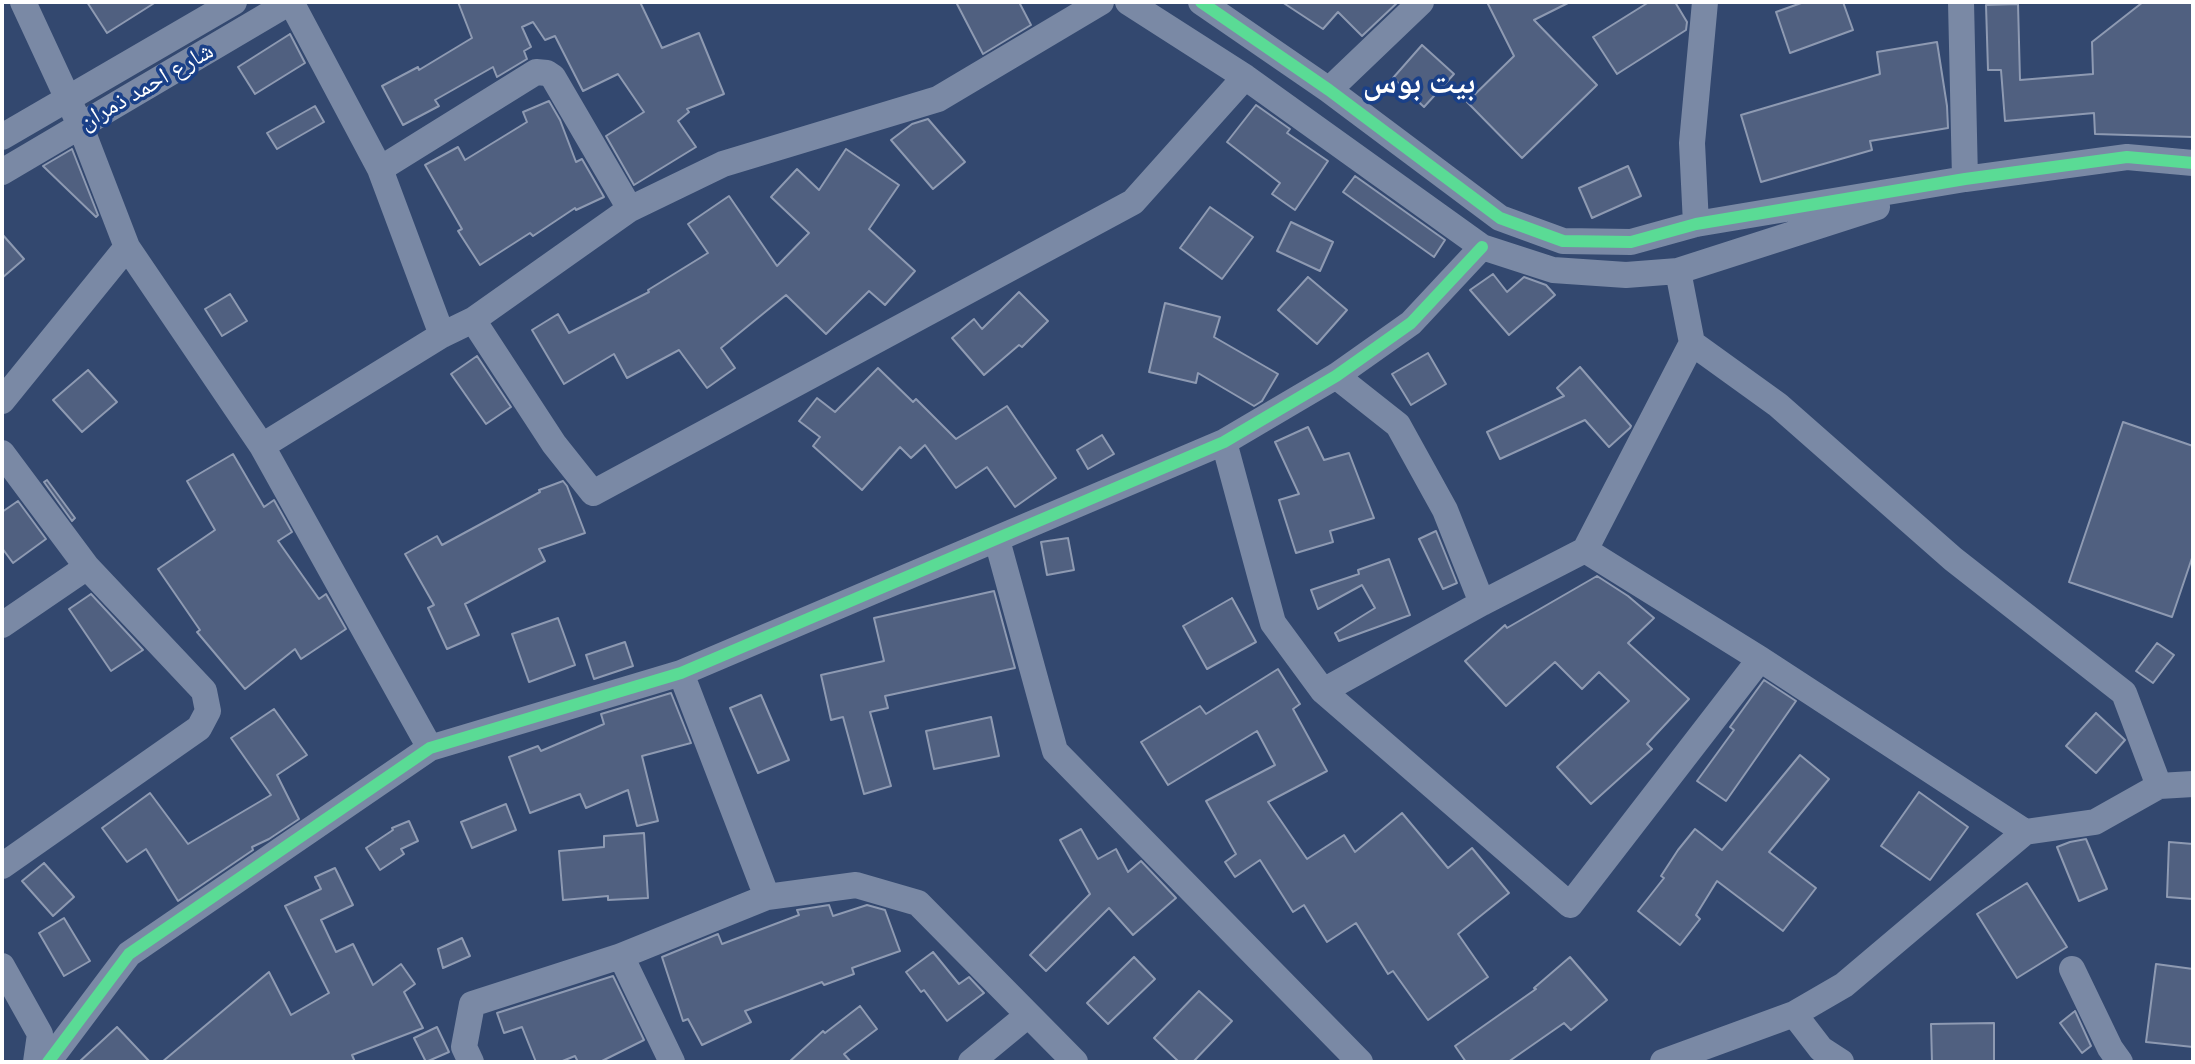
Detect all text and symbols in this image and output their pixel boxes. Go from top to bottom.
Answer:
street label: شارع احمد ذمران [74,36,218,136]
district label: بيت بوس [1363,64,1475,102]

